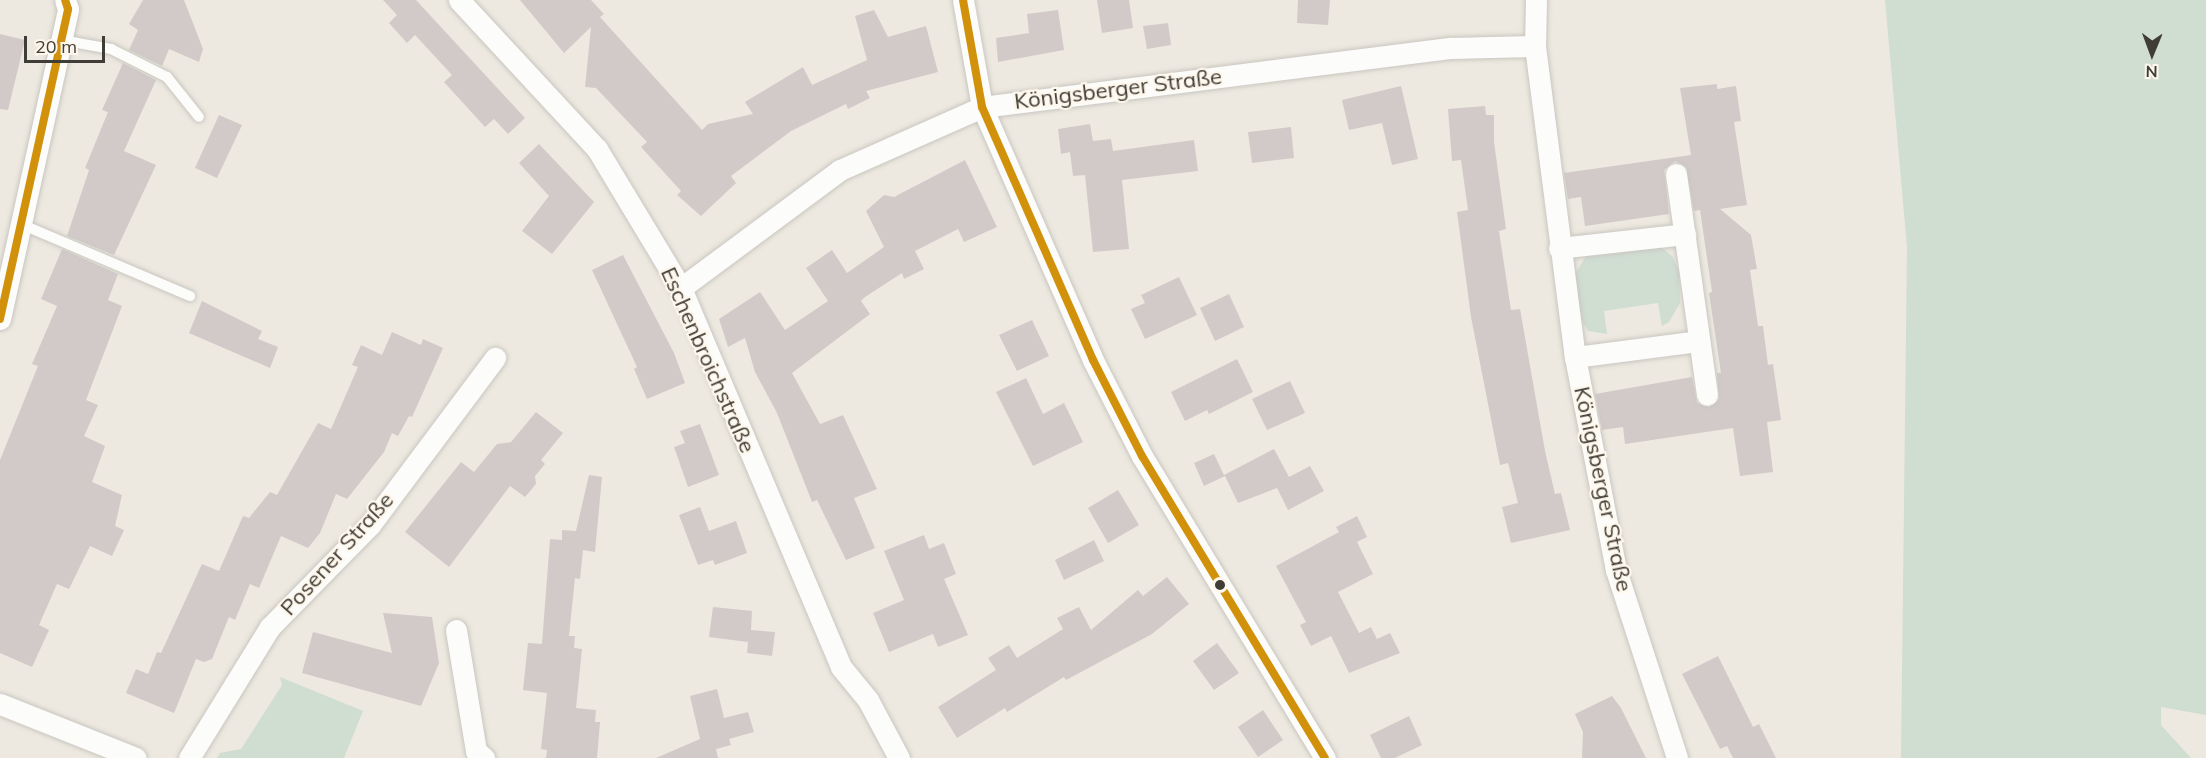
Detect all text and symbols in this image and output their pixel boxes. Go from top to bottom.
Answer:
scale bar [27,24,108,62]
north arrow [2122,24,2182,84]
text: 20 m [35,35,77,58]
text: N [2145,62,2158,82]
street label: Königsberger Straße [1013,63,1223,115]
street label: Eschenbroichstraße [655,263,761,457]
street label: Königsberger Straße [1568,384,1638,594]
street label: Posener Straße [275,487,399,621]
unlabelled marker [1214,579,1226,591]

